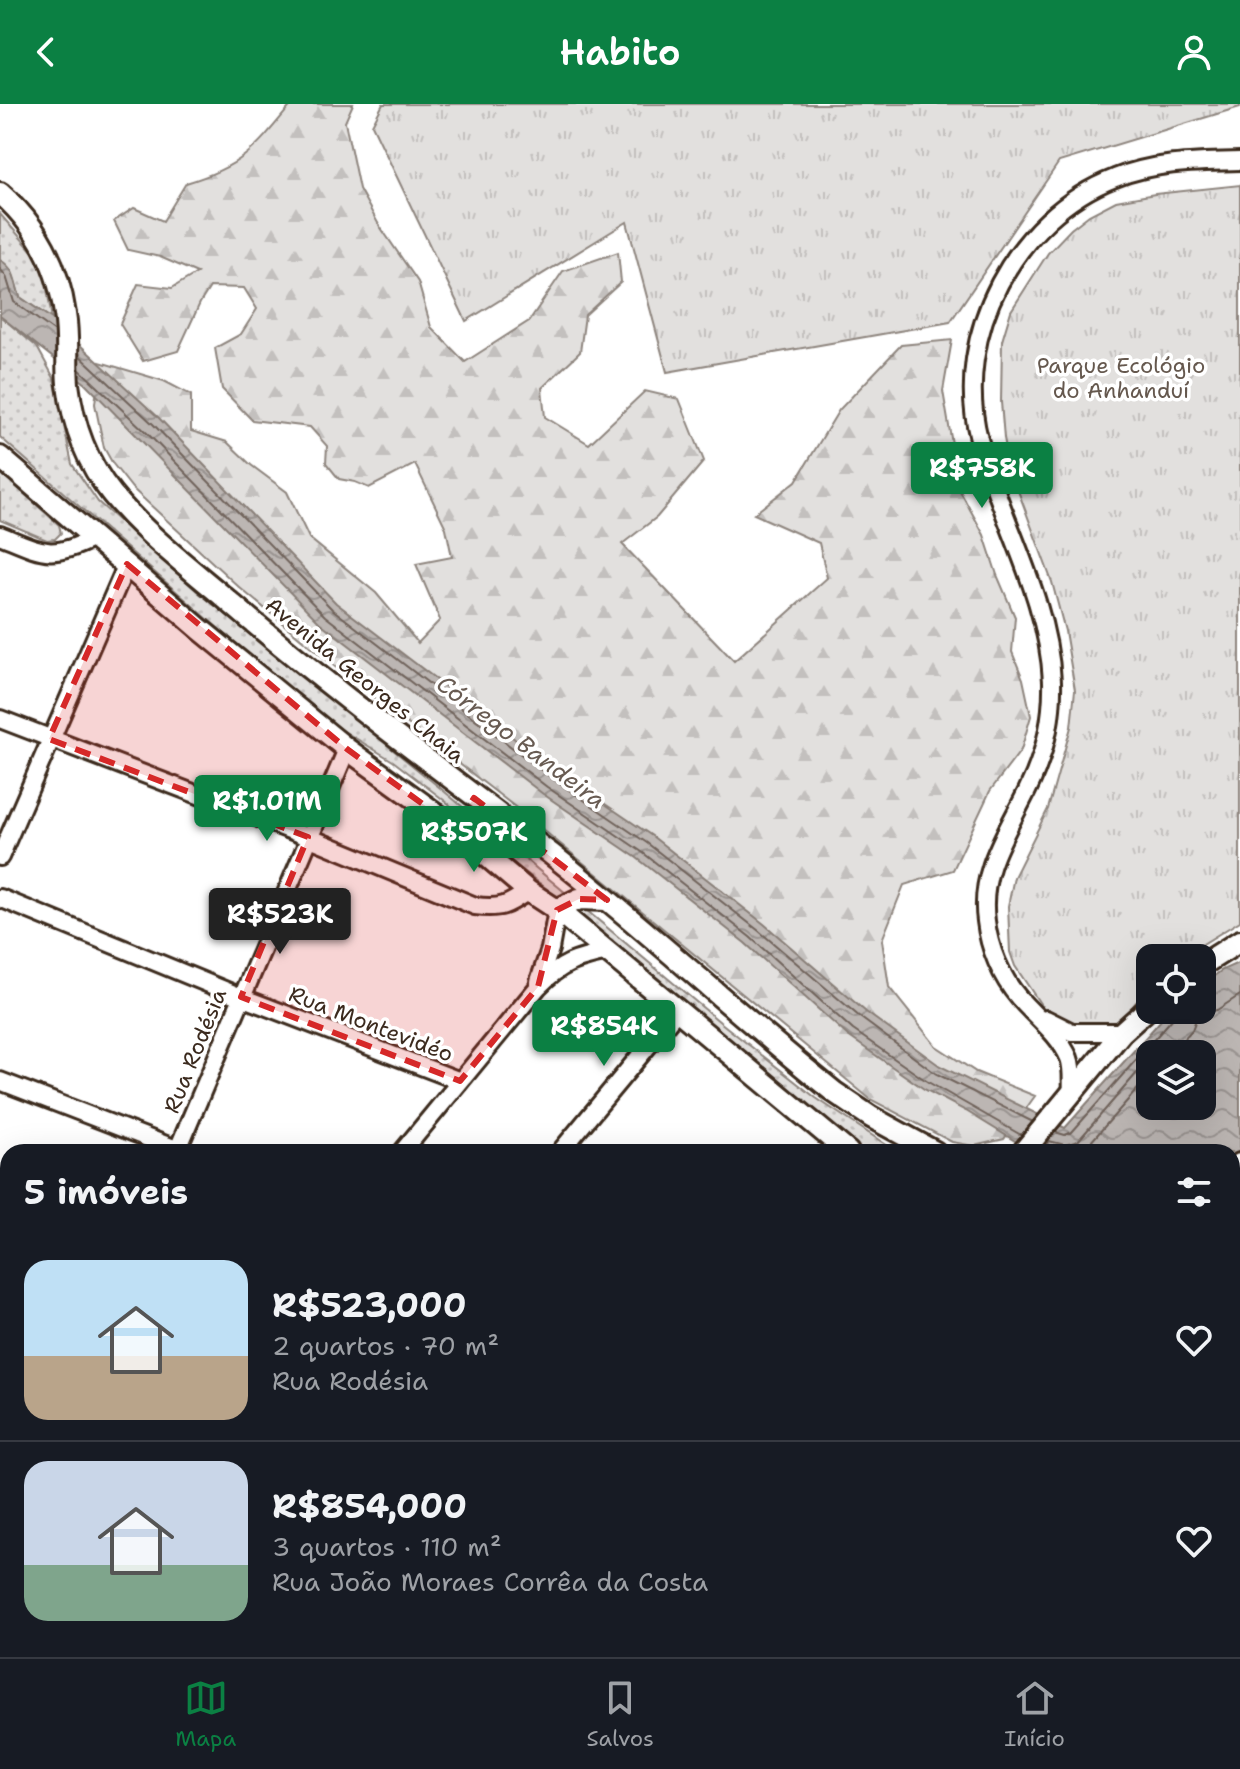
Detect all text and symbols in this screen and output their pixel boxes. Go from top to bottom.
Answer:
text: Habito [559,28,681,77]
icon: back [24,30,68,74]
icon: person [1172,30,1216,74]
park label: Parque Ecológio do Anhanduí [1037,351,1205,405]
pin: R$758K [917,442,1047,510]
text: R$758K [929,450,1035,485]
street label: Avenida Georges Chaia [259,590,471,770]
water label: Córrego Bandeira [430,668,612,816]
pin: R$1.01M [193,775,341,843]
text: R$1.01M [212,783,322,818]
pin: R$507K [409,806,539,874]
text: R$507K [421,814,527,849]
pin: R$523K [215,888,345,956]
text: R$523K [227,896,333,931]
map controls [1136,944,1216,1120]
button: locate [1136,944,1216,1024]
street label: Rua Montevidéo [285,979,457,1069]
street label: Rua Rodésia [157,984,233,1118]
pin: R$854K [539,1000,669,1068]
text: R$854K [550,1008,658,1043]
button: layers [1136,1040,1216,1120]
text: 5 imóveis [24,1169,188,1215]
icon: filters [1172,1170,1216,1214]
text: R$523,000 [272,1282,467,1328]
icon: home [88,1292,184,1388]
icon: heart [1172,1318,1216,1362]
text: 2 quartos · 70 m² [272,1328,499,1363]
text: Rua Rodésia [272,1363,428,1398]
text: R$854,000 [272,1483,467,1529]
icon: home [88,1493,184,1589]
icon: heart [1172,1519,1216,1563]
text: 3 quartos · 110 m² [272,1529,502,1564]
text: Rua João Moraes Corrêa da Costa [272,1564,708,1599]
tab: Mapa [175,1676,236,1753]
tab: Salvos [587,1676,654,1753]
tab: Início [1004,1676,1065,1753]

